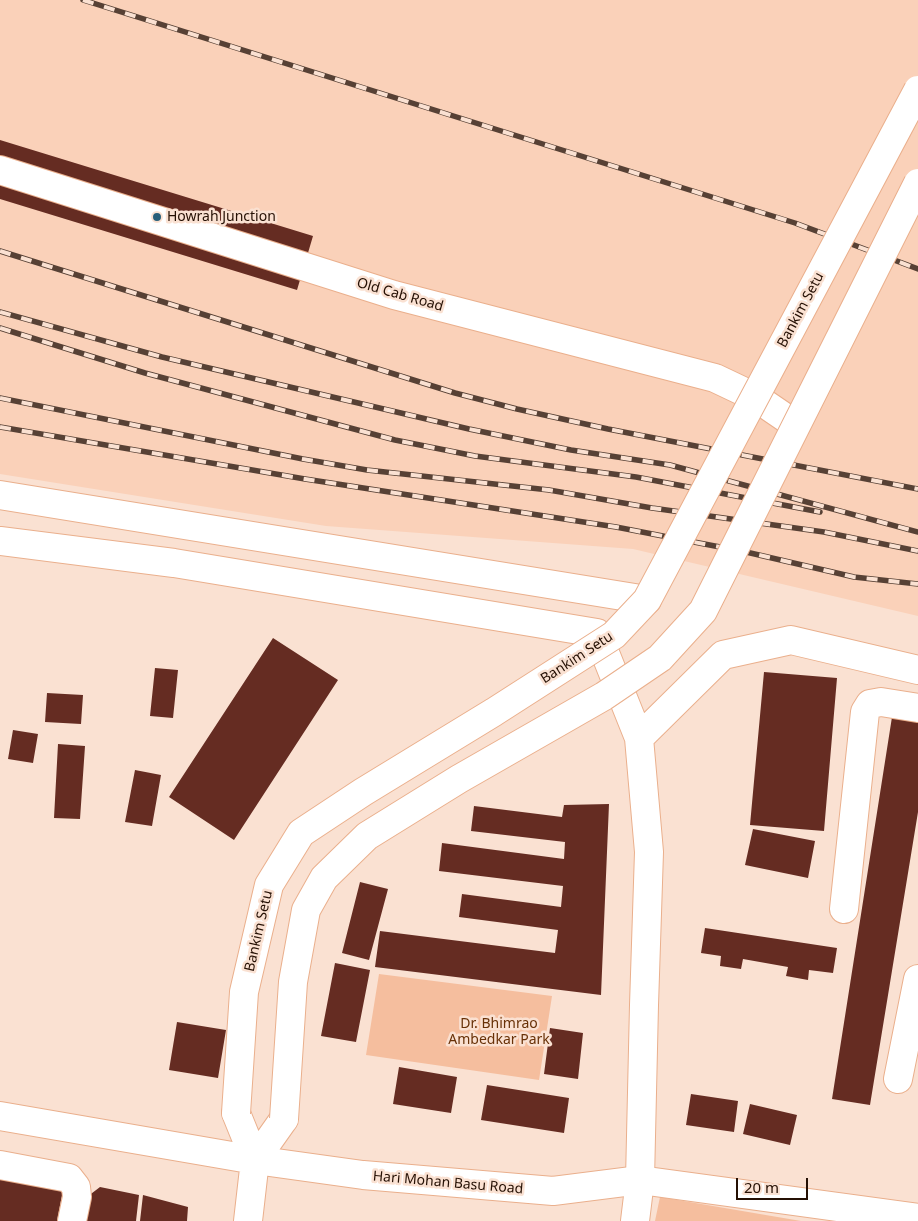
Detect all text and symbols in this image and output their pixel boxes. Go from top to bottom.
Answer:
place label: Howrah Junction [167,209,276,225]
marker: Howrah Junction [151,211,163,223]
street label: Bankim Setu [774,270,828,350]
street label: Old Cab Road [355,275,445,315]
street label: Bankim Setu [538,628,616,688]
street label: Bankim Setu [242,889,276,973]
park label: Dr. Bhimrao Ambedkar Park [448,1016,550,1048]
street label: Hari Mohan Basu Road [372,1168,524,1198]
scale bar [738,1168,810,1200]
text: 20 m [744,1177,779,1197]

